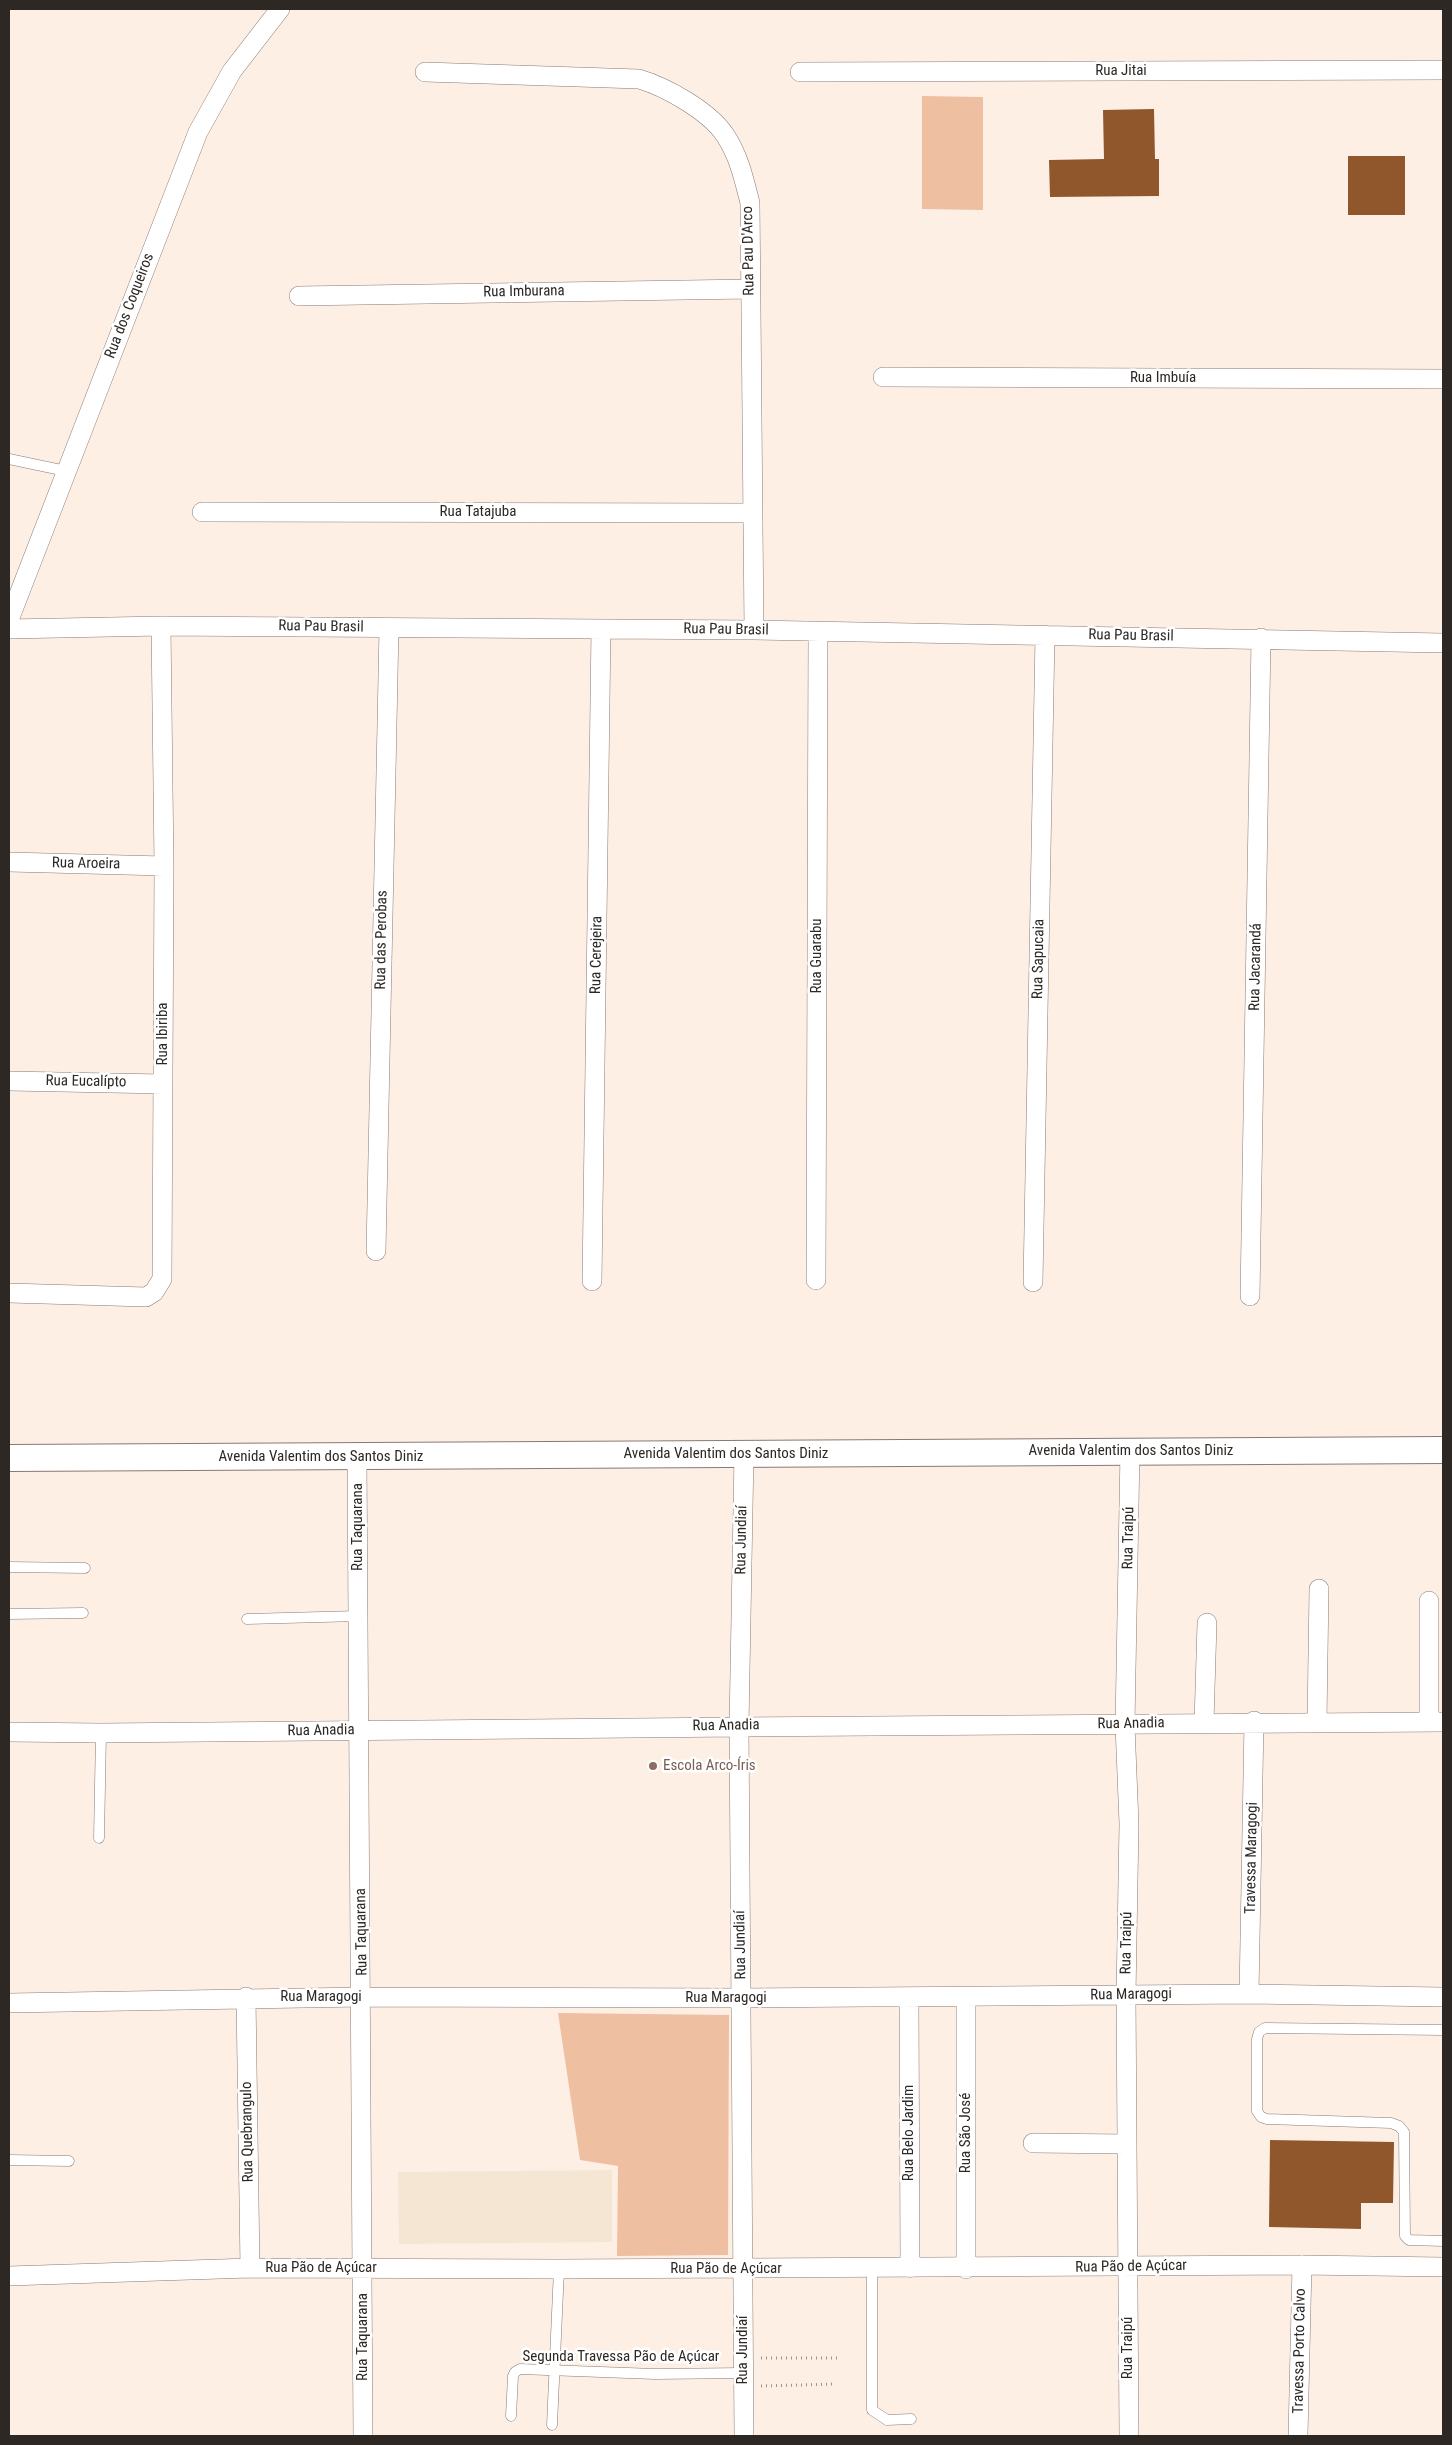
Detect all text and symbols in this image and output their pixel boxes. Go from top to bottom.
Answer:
street label: Rua Jitai [1095,62,1147,80]
street label: Rua Pau D'Arco [739,206,759,296]
street label: Rua dos Coqueiros [102,251,158,361]
street label: Rua Imburana [483,282,565,302]
street label: Rua Imbuía [1130,369,1196,387]
street label: Rua Tatajuba [440,503,516,521]
street label: Rua Pau Brasil [278,617,364,637]
street label: Rua Pau Brasil [683,620,769,640]
street label: Rua Pau Brasil [1088,626,1174,646]
street label: Rua Aroeira [52,854,120,874]
street label: Rua das Perobas [372,890,392,990]
street label: Rua Cerejeira [587,916,607,994]
street label: Rua Guarabu [808,918,826,994]
street label: Rua Sapucaia [1029,919,1049,999]
street label: Rua Jacarandá [1246,923,1266,1011]
street label: Rua Ibiriba [154,1002,172,1066]
street label: Rua Eucalípto [45,1072,127,1092]
street label: Avenida Valentim dos Santos Diniz [1029,1442,1233,1460]
street label: Avenida Valentim dos Santos Diniz [624,1445,828,1463]
street label: Avenida Valentim dos Santos Diniz [219,1448,423,1466]
street label: Rua Taquarana [349,1483,367,1571]
street label: Rua Jundiaí [732,1505,752,1575]
street label: Rua Traipú [1119,1507,1139,1569]
street label: Rua Anadia [1097,1714,1165,1734]
street label: Rua Anadia [692,1716,760,1736]
street label: Rua Anadia [287,1721,355,1741]
place label: Escola Arco-Íris [663,1757,756,1775]
marker: Escola Arco-Íris [647,1760,659,1772]
street label: Travessa Maragogi [1242,1802,1262,1914]
street label: Rua Taquarana [352,1888,372,1976]
street label: Rua Jundiaí [731,1910,751,1980]
street label: Rua Traipú [1117,1912,1137,1974]
street label: Rua Maragogi [1090,1985,1172,2005]
street label: Rua Maragogi [280,1988,362,2006]
street label: Rua Maragogi [685,1989,767,2007]
street label: Rua Quebrangulo [238,2081,258,2183]
street label: Rua Belo Jardim [900,2085,918,2181]
street label: Rua São José [957,2093,975,2173]
street label: Rua Pão de Açúcar [1075,2257,1187,2277]
street label: Rua Pão de Açúcar [265,2259,377,2277]
street label: Rua Pão de Açúcar [670,2260,782,2278]
street label: Travessa Porto Calvo [1290,2288,1310,2414]
street label: Rua Taquarana [354,2293,372,2381]
street label: Rua Jundiaí [734,2315,752,2385]
street label: Rua Traipú [1119,2317,1137,2379]
street label: Segunda Travessa Pão de Açúcar [523,2348,719,2366]

